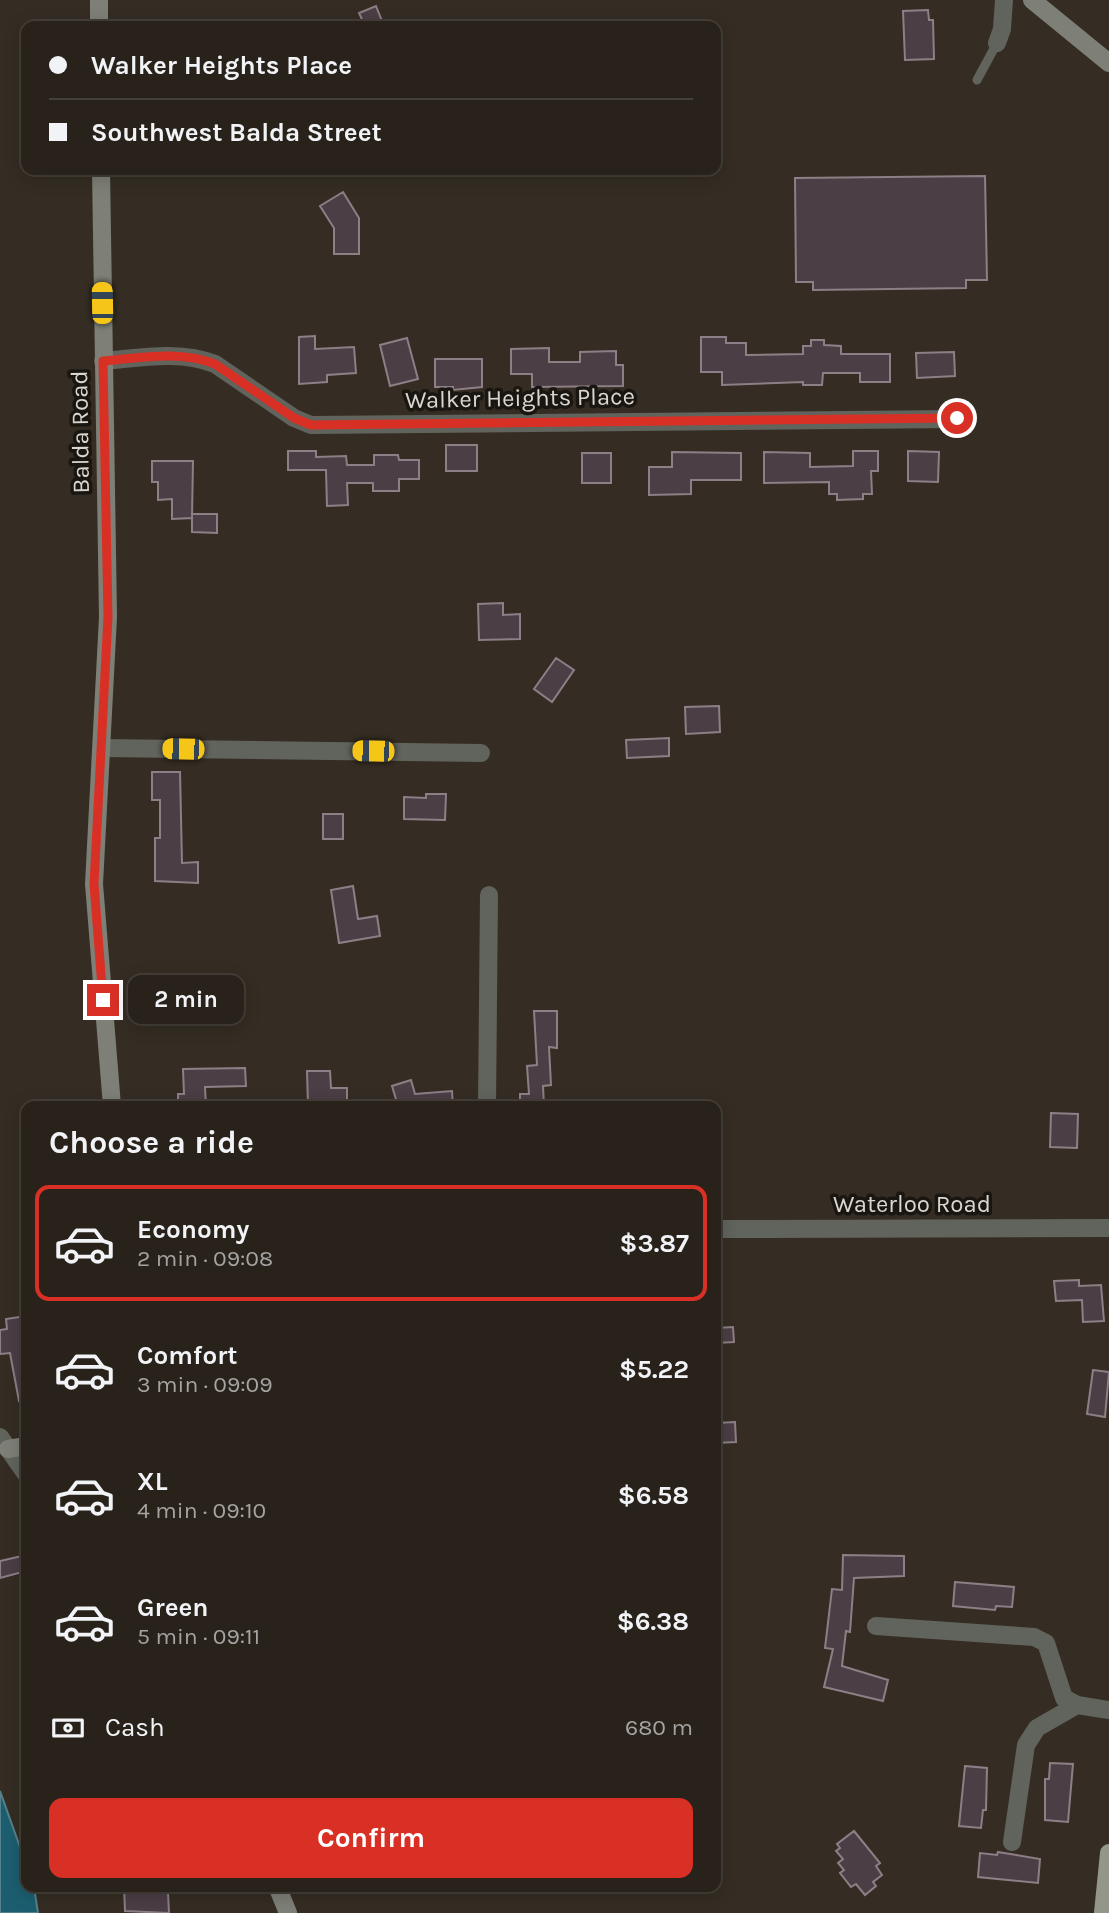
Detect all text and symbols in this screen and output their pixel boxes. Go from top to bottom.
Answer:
text: Walker Heights Place [91,50,352,81]
text: Southwest Balda Street [91,117,382,148]
car [92,282,113,324]
street label: Balda Road [65,370,95,494]
street label: Walker Heights Place [405,382,635,414]
route start [941,402,973,434]
car [162,738,205,760]
car [352,740,395,762]
callout: 2 min [128,976,243,1024]
route end [87,984,119,1016]
text: 2 min [154,986,218,1013]
text: Choose a ride [49,1124,254,1161]
street label: Waterloo Road [833,1190,991,1218]
icon: car [53,1212,116,1275]
text: Economy [137,1214,249,1245]
text: $3.87 [620,1228,689,1259]
text: 2 min · 09:08 [137,1245,273,1272]
icon: car [53,1338,116,1401]
text: Comfort [137,1340,238,1371]
text: $5.22 [619,1354,689,1385]
text: 3 min · 09:09 [137,1371,273,1398]
icon: car [53,1464,116,1527]
text: XL [137,1466,168,1497]
text: $6.58 [618,1480,689,1511]
text: 4 min · 09:10 [137,1497,266,1524]
icon: car [53,1590,116,1653]
text: Green [137,1592,209,1623]
text: $6.38 [617,1606,689,1637]
text: 5 min · 09:11 [137,1623,260,1650]
icon: cash [49,1709,87,1747]
text: Cash [105,1712,165,1743]
text: 680 m [625,1714,693,1741]
button: Confirm [49,1798,693,1878]

